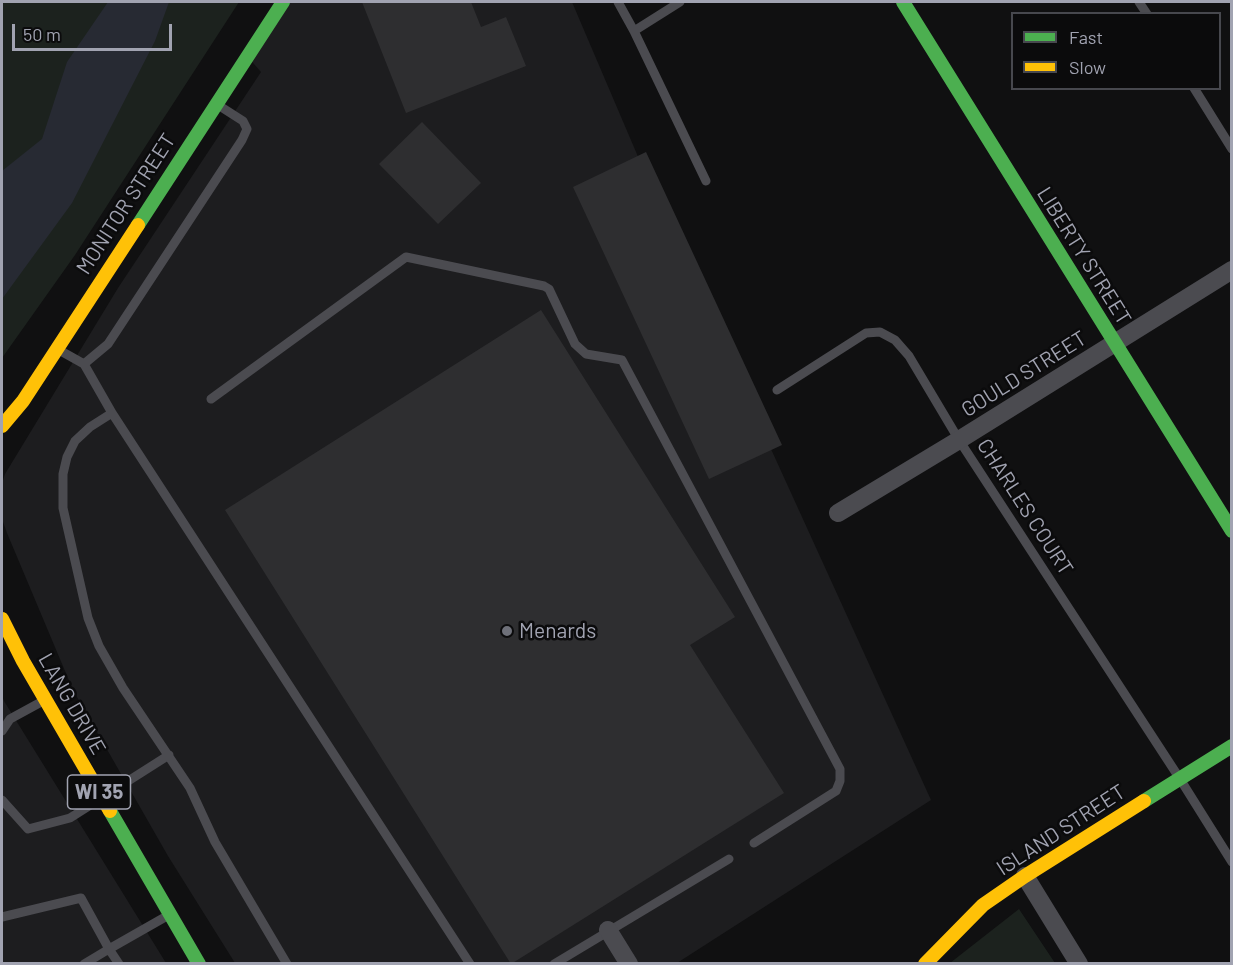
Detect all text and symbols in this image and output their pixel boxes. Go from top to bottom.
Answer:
scale bar [15,12,176,50]
legend [1011,12,1221,90]
text: 50 m [23,23,61,45]
text: Fast [1069,26,1103,48]
text: Slow [1069,56,1106,78]
street label: MONITOR STREET [71,129,181,279]
street label: LIBERTY STREET [1031,182,1137,330]
street label: GOULD STREET [957,326,1091,422]
street label: CHARLES COURT [972,434,1078,580]
place label: Menards [519,618,596,644]
marker: Menards [500,624,514,638]
street label: LANG DRIVE [33,649,111,759]
road number: WI 35 [68,775,130,809]
street label: ISLAND STREET [992,779,1130,881]

